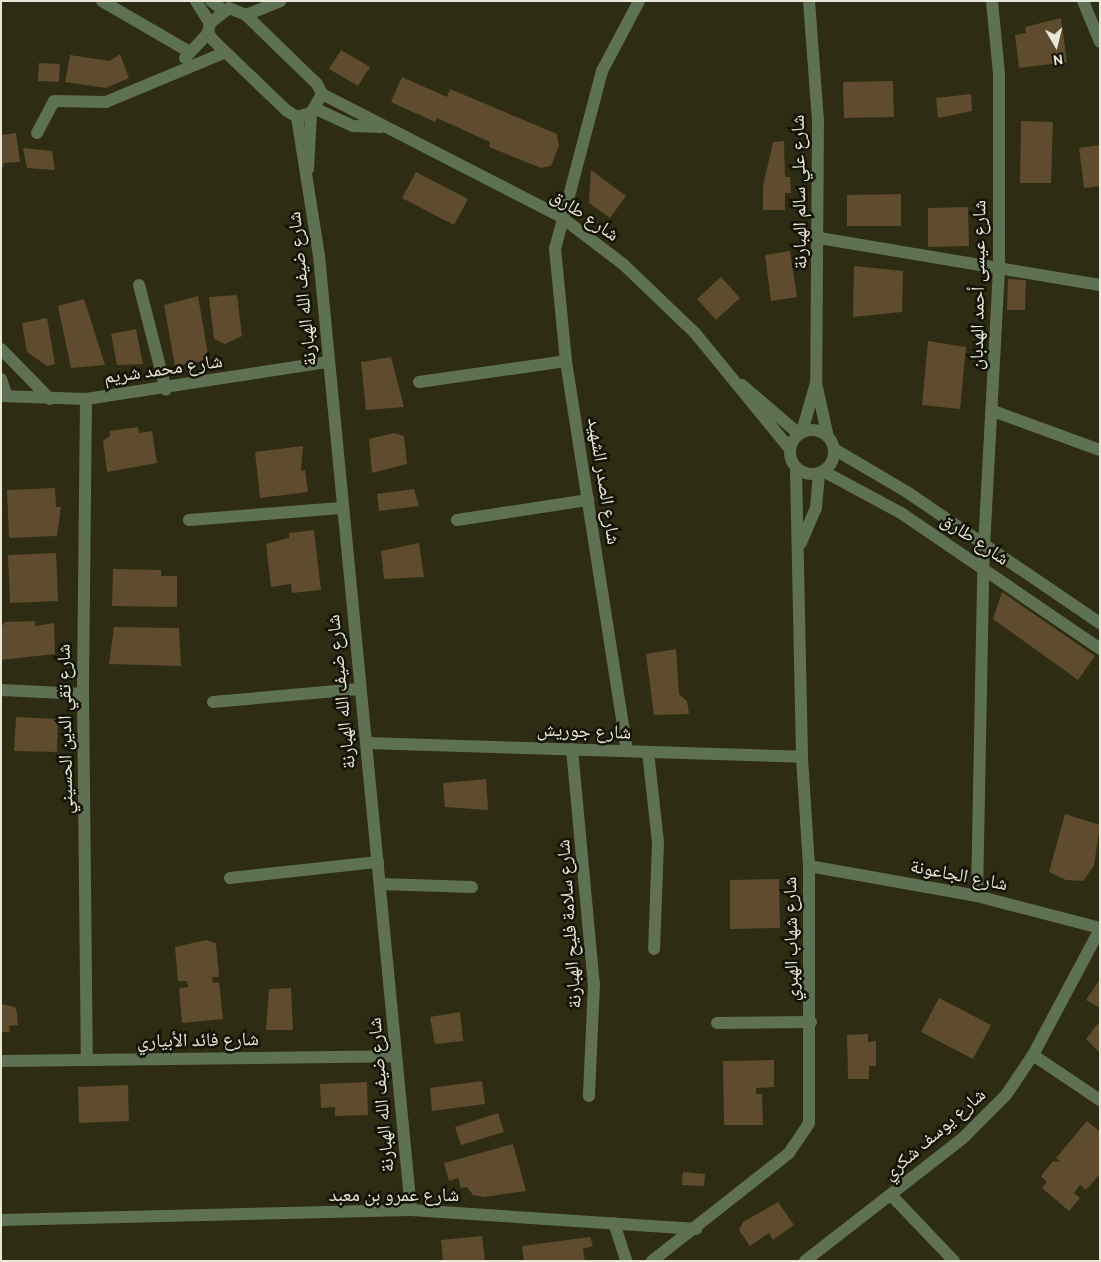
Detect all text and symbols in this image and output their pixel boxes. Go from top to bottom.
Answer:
north arrow [1031,20,1081,70]
text: N [1052,50,1064,69]
street label: شارع علي سالم الهبارنة [786,114,812,270]
street label: شارع طارق [547,184,623,246]
street label: شارع عيسى أحمد الهدبان [965,200,991,370]
street label: شارع ضيف الله الهبارنة [283,211,321,367]
street label: شارع محمد شريم [102,349,224,389]
street label: شارع الصدر الشهيد [583,416,625,546]
street label: شارع طارق [937,508,1013,570]
street label: شارع ضيف الله الهبارنة [322,614,360,770]
street label: شارع تقي الدين الحسيني [52,644,78,814]
street label: شارع جوريش [536,718,632,744]
street label: شارع سلامة فليح الهبارنة [552,839,586,1009]
street label: شارع الجاعونة [908,854,1010,896]
street label: شارع شهاب الهبري [779,876,803,1002]
street label: شارع ضيف الله الهبارنة [363,1017,399,1173]
street label: شارع فائد الأبياري [137,1028,259,1052]
street label: شارع يوسف شكري [878,1083,990,1185]
street label: شارع عمرو بن معبد [329,1184,459,1206]

